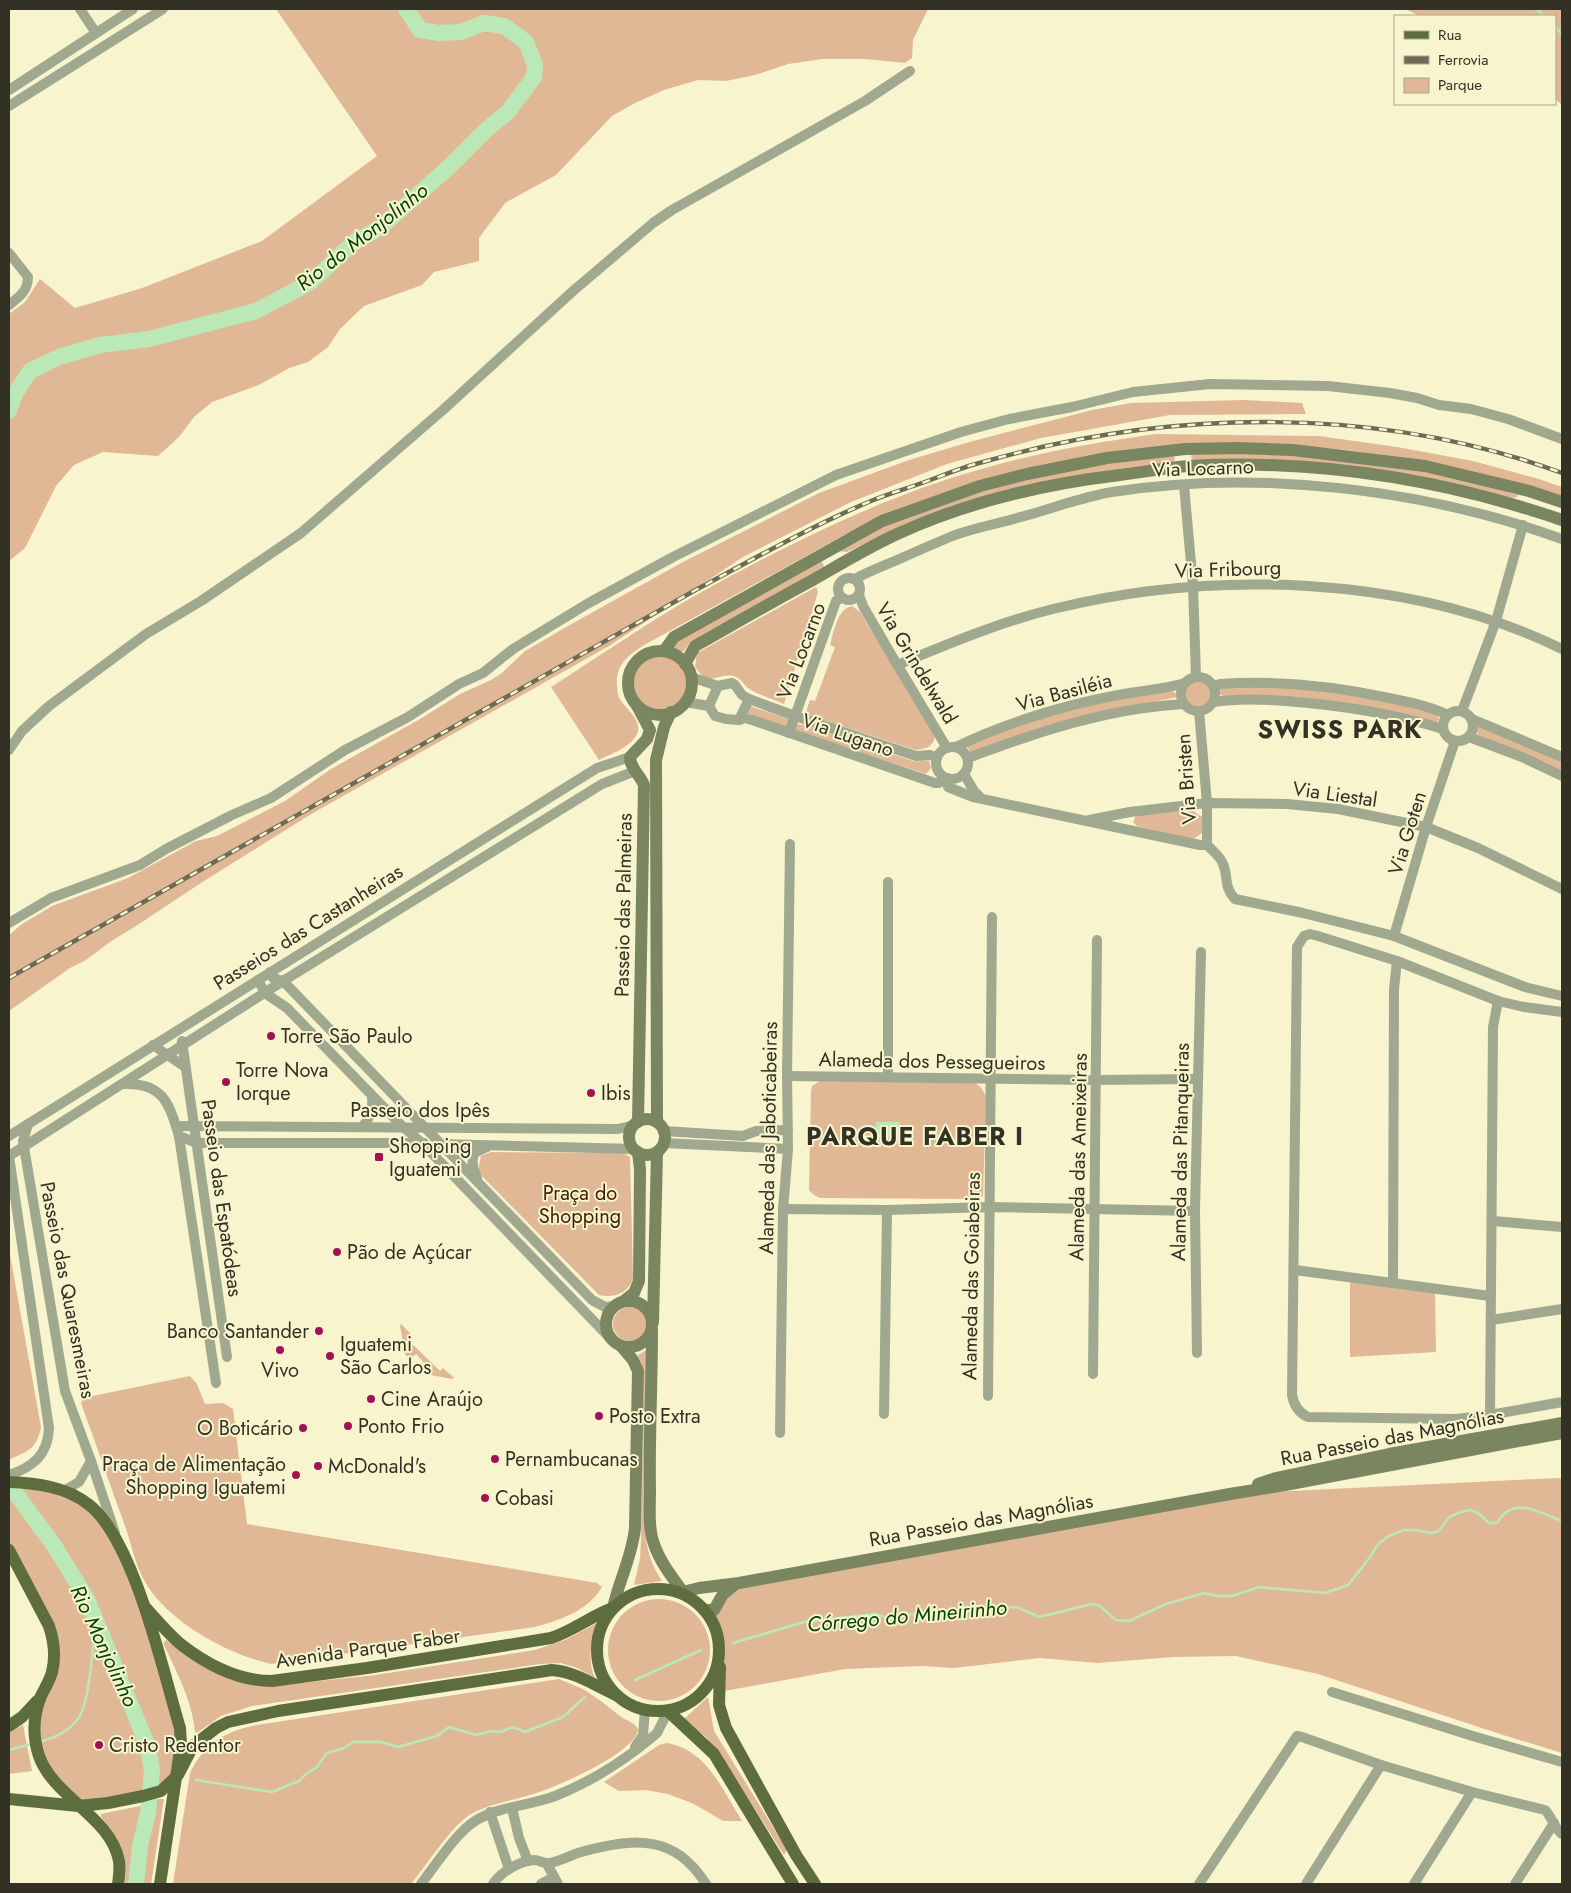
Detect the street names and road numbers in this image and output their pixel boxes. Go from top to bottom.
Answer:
street label: Via Locarno [1152,452,1254,485]
street label: Via Fribourg [1174,553,1282,586]
street label: Via Grindelwald [869,597,964,730]
street label: Via Locarno [770,599,833,704]
street label: Via Basiléia [1013,666,1115,719]
street label: Via Lugano [798,706,898,765]
street label: Via Bristen [1169,733,1204,825]
street label: Via Liestal [1291,774,1379,815]
street label: Via Goten [1381,788,1434,879]
street label: Passeio das Palmeiras [607,813,640,997]
street label: Passeios das Castanheiras [208,857,409,998]
street label: Alameda das Jaboticabeiras [752,1021,785,1255]
street label: Alameda das Pitanqueiras [1164,1043,1197,1261]
street label: Alameda dos Pessegueiros [818,1045,1046,1078]
street label: Alameda das Ameixeiras [1062,1053,1095,1261]
street label: Passeio dos Ipês [350,1096,490,1125]
street label: Passeio das Espatódeas [193,1098,250,1299]
street label: Alameda das Goiabeiras [955,1172,988,1380]
street label: Passeio das Quaresmeiras [32,1179,103,1401]
street label: Rua Passeio das Magnólias [1278,1402,1506,1473]
street label: Rua Passeio das Magnólias [867,1486,1095,1554]
street label: Avenida Parque Faber [274,1621,462,1676]

